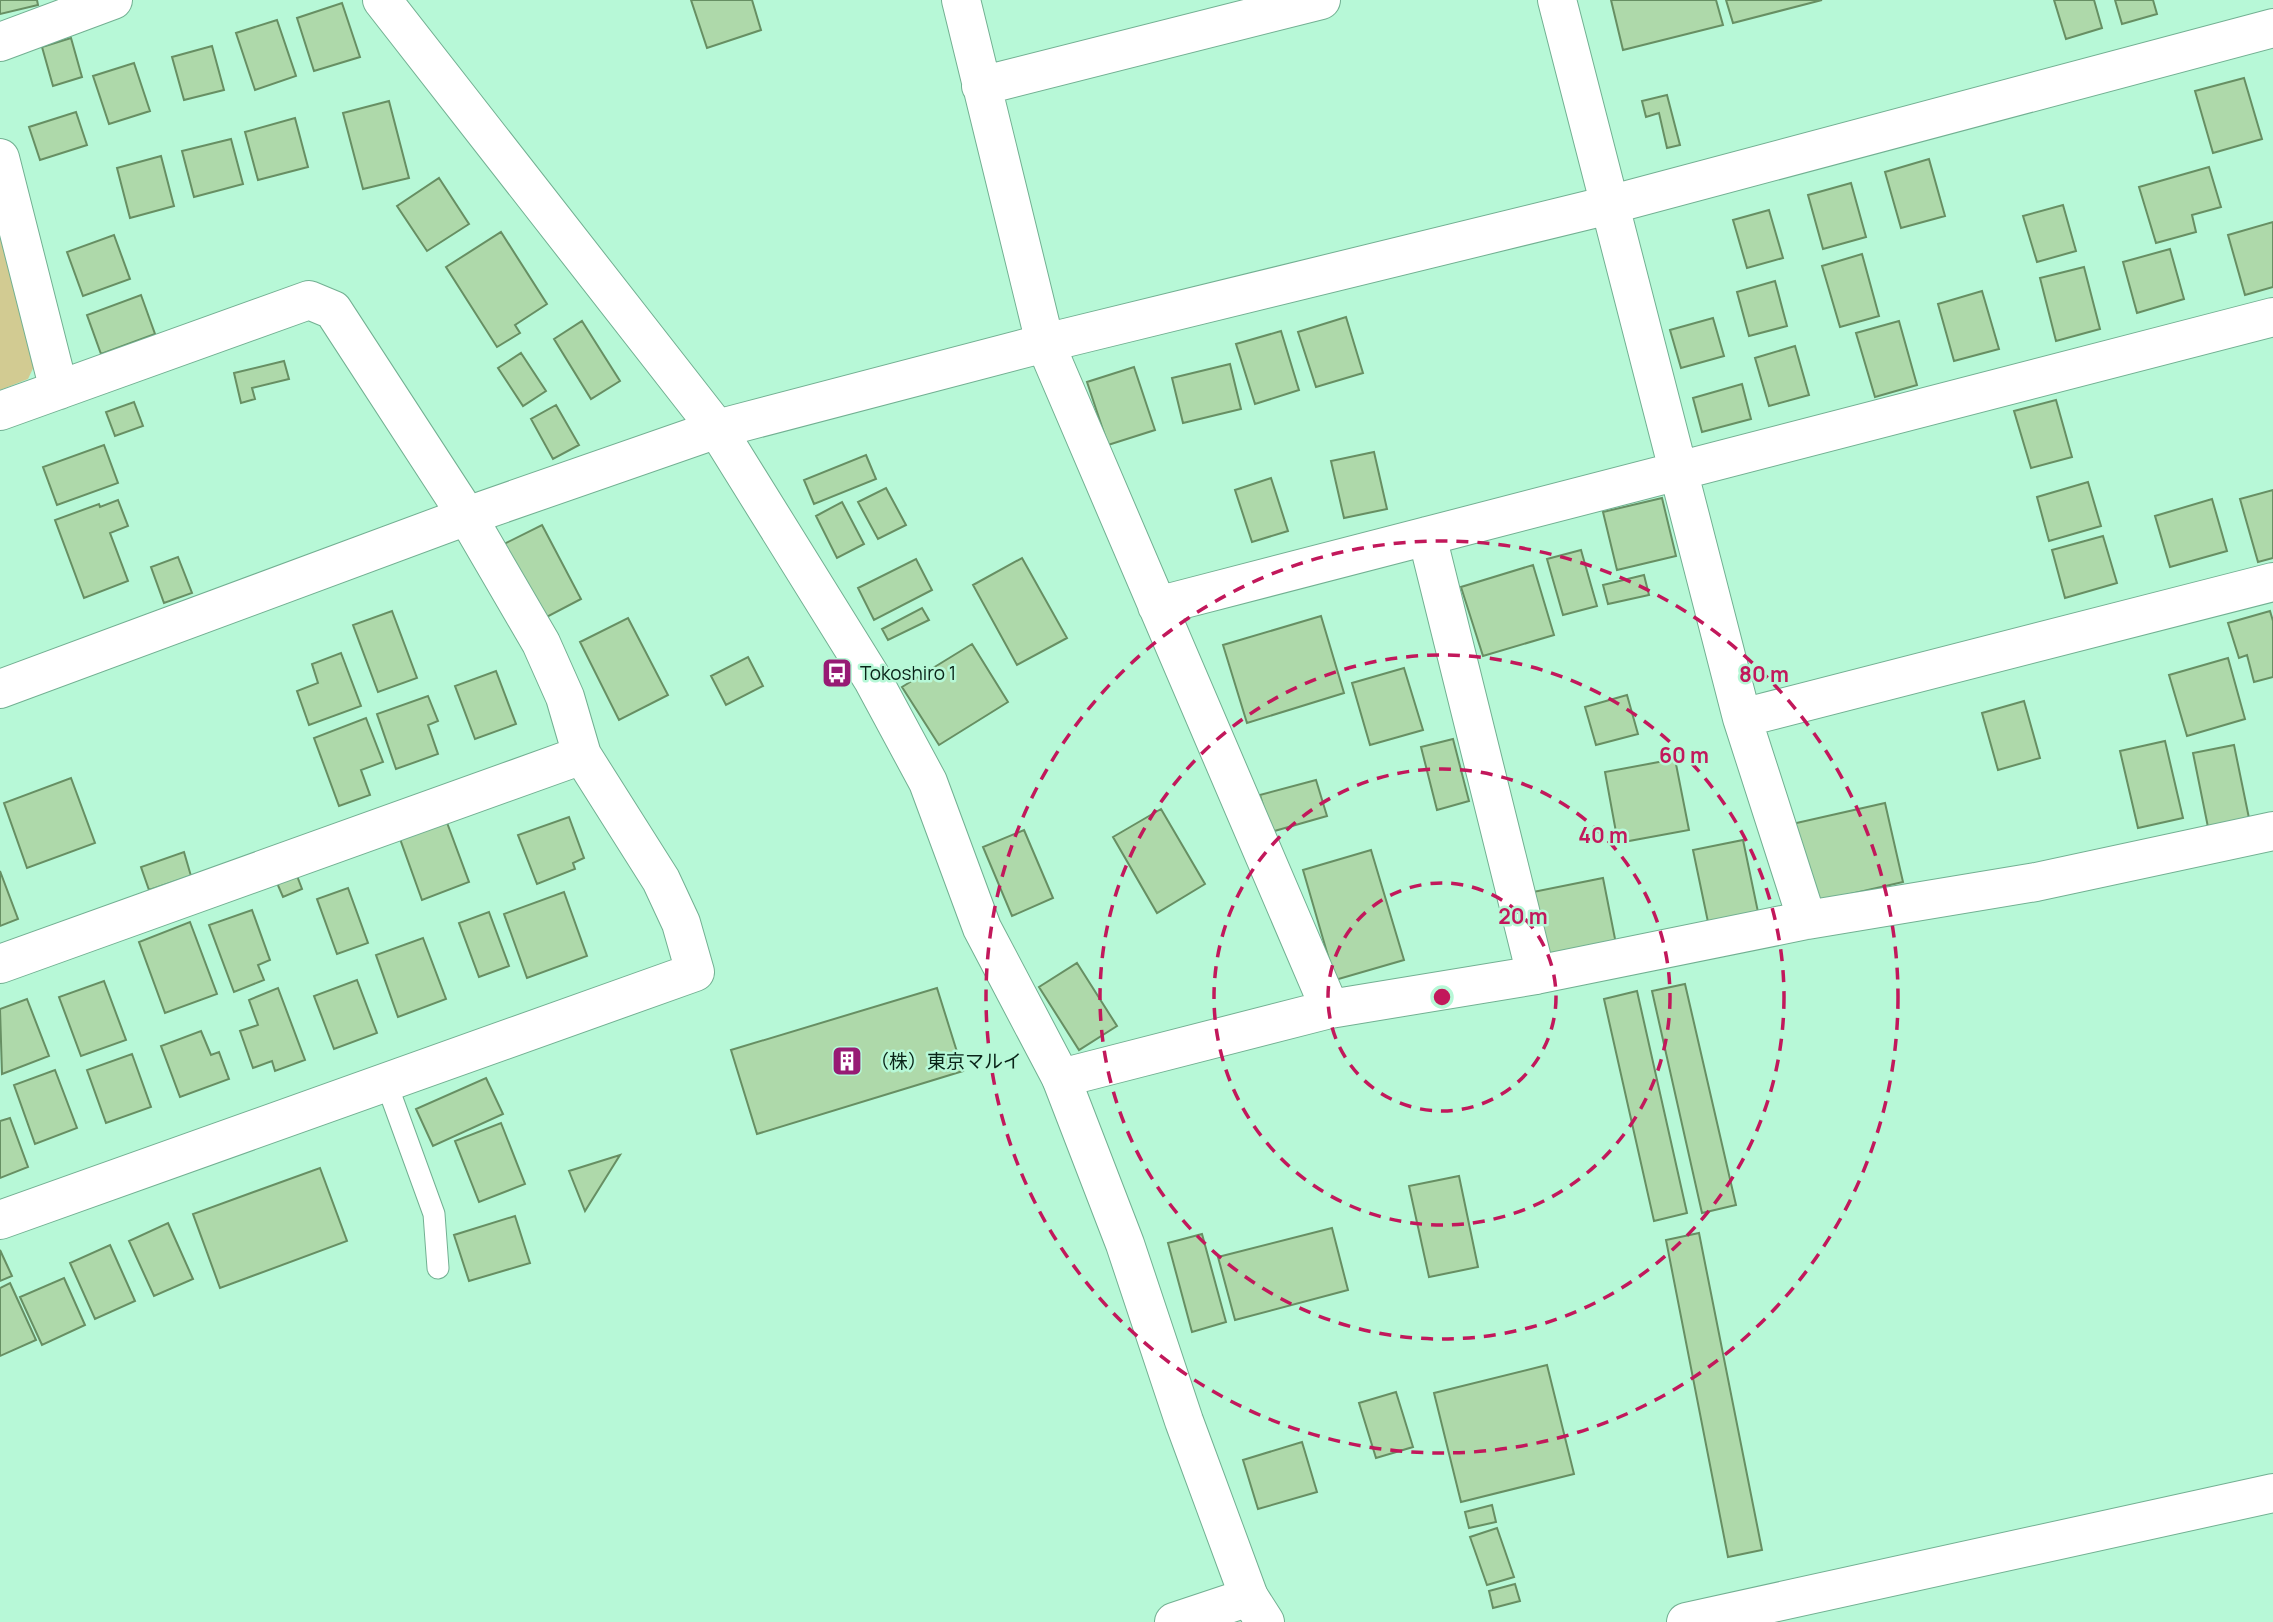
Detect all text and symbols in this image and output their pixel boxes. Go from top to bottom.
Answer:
bus stop icon: Tokoshiro 1 [820,656,854,690]
place label: Tokoshiro 1 [860,660,956,686]
text: 80 m [1739,660,1789,688]
text: 60 m [1659,741,1709,769]
text: 40 m [1578,821,1628,849]
text: 20 m [1498,902,1548,930]
centre of rings [1430,985,1454,1009]
building icon: （株）東京マルイ [830,1044,864,1078]
place label: （株）東京マルイ [870,1048,1022,1074]

